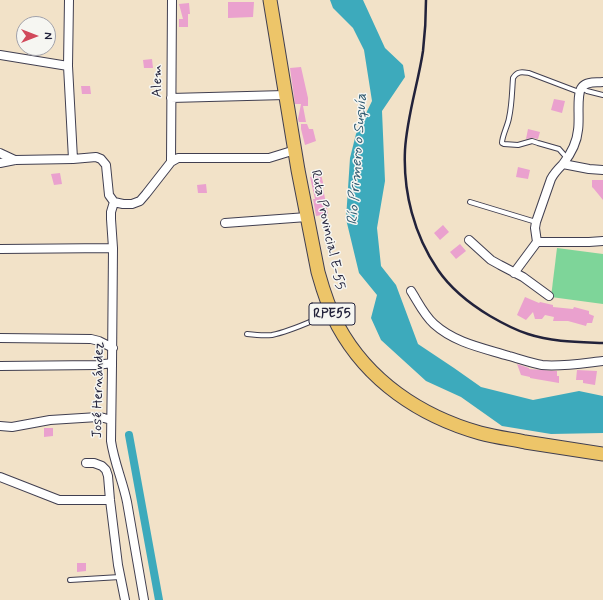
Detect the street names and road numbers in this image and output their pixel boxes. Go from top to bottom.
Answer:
street label: Alem [149,64,167,98]
street label: Ruta Provincial E-55 [306,169,348,291]
road number: RPE55 [309,303,355,325]
street label: José Hernández [90,342,108,438]

